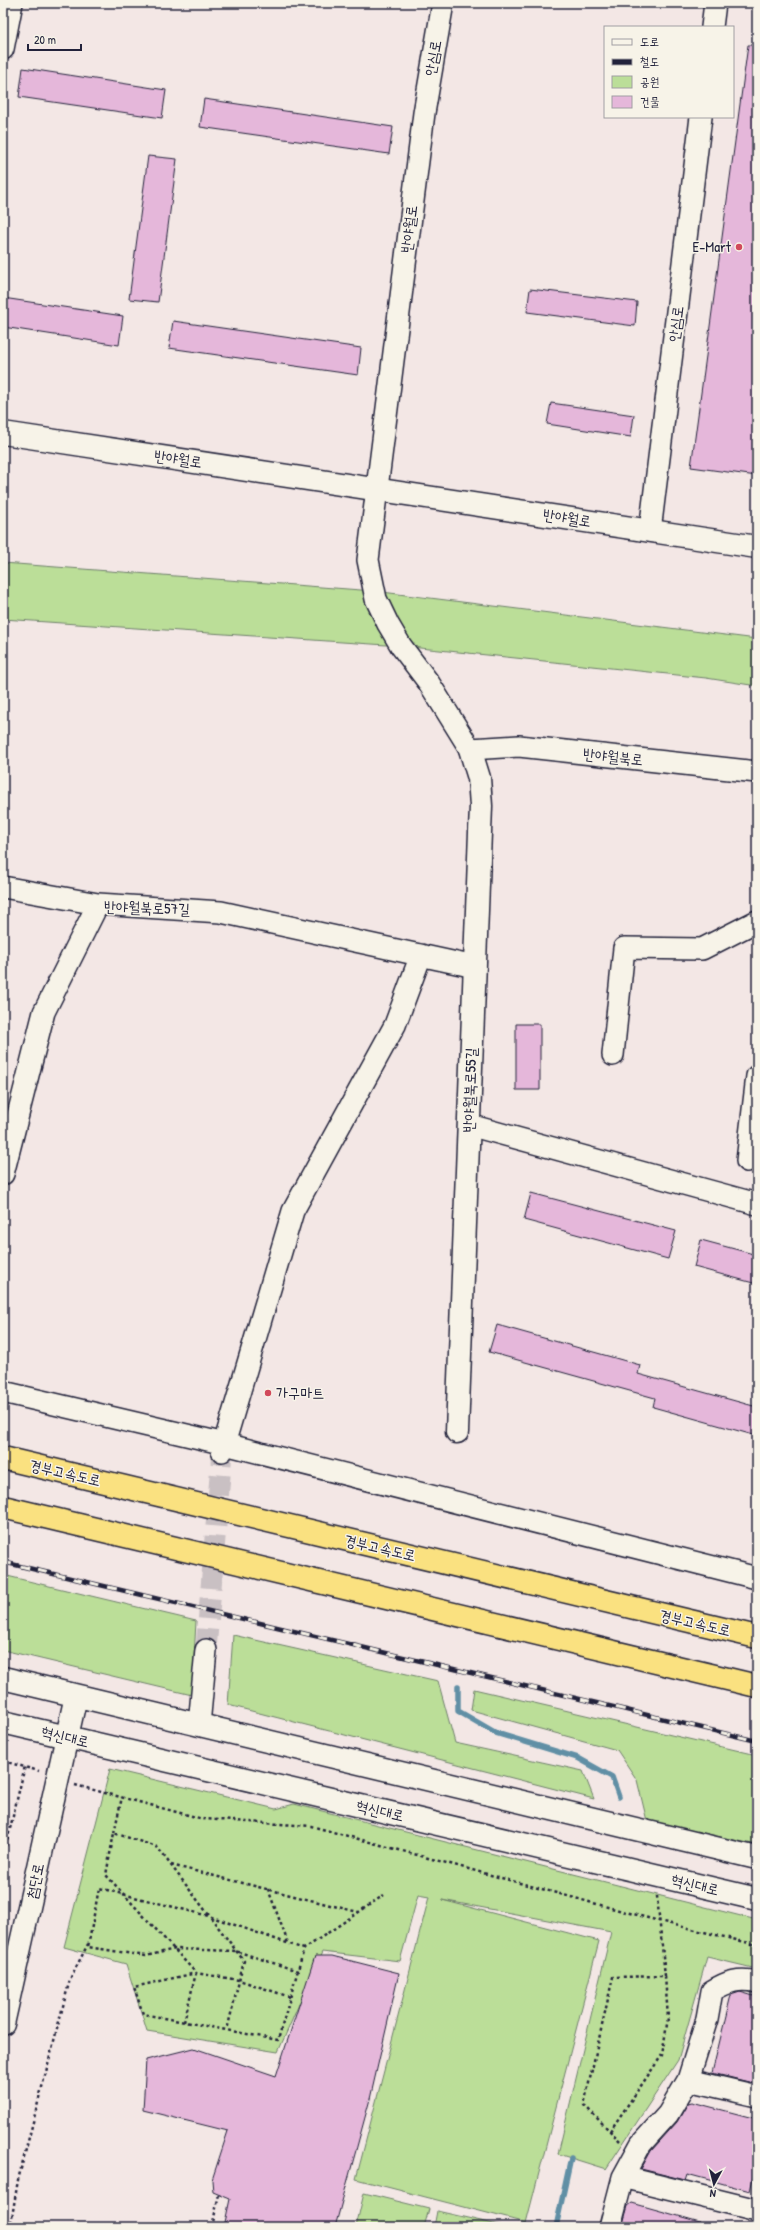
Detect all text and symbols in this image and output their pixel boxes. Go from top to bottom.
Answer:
scale bar [28,26,81,52]
legend [604,26,734,118]
text: 20 m [34,31,56,48]
text: 도로 [640,33,659,50]
street label: 안심로 [419,38,446,78]
text: 철도 [640,53,659,70]
text: 공원 [640,73,659,90]
text: 건물 [640,93,660,110]
street label: 반야월로 [395,204,422,254]
place label: E-Mart [693,236,732,257]
marker: E-Mart [734,242,744,252]
street label: 안심로 [663,305,688,343]
street label: 반야월로 [153,445,203,472]
street label: 반야월로 [542,503,593,532]
street label: 반야월북로 [582,743,644,770]
street label: 반야월북로57길 [104,896,190,919]
street label: 반야월북로55길 [458,1047,481,1133]
place label: 가구마트 [276,1382,324,1403]
marker: 가구마트 [263,1388,273,1398]
street label: 경부고속도로 [27,1454,103,1491]
street label: 경부고속도로 [342,1529,418,1566]
street label: 경부고속도로 [657,1604,733,1641]
street label: 혁신대로 [39,1721,91,1752]
street label: 혁신대로 [354,1795,406,1826]
street label: 첨단로 [20,1861,49,1901]
street label: 혁신대로 [669,1869,721,1900]
north arrow [694,2164,734,2204]
text: N [709,2187,717,2201]

